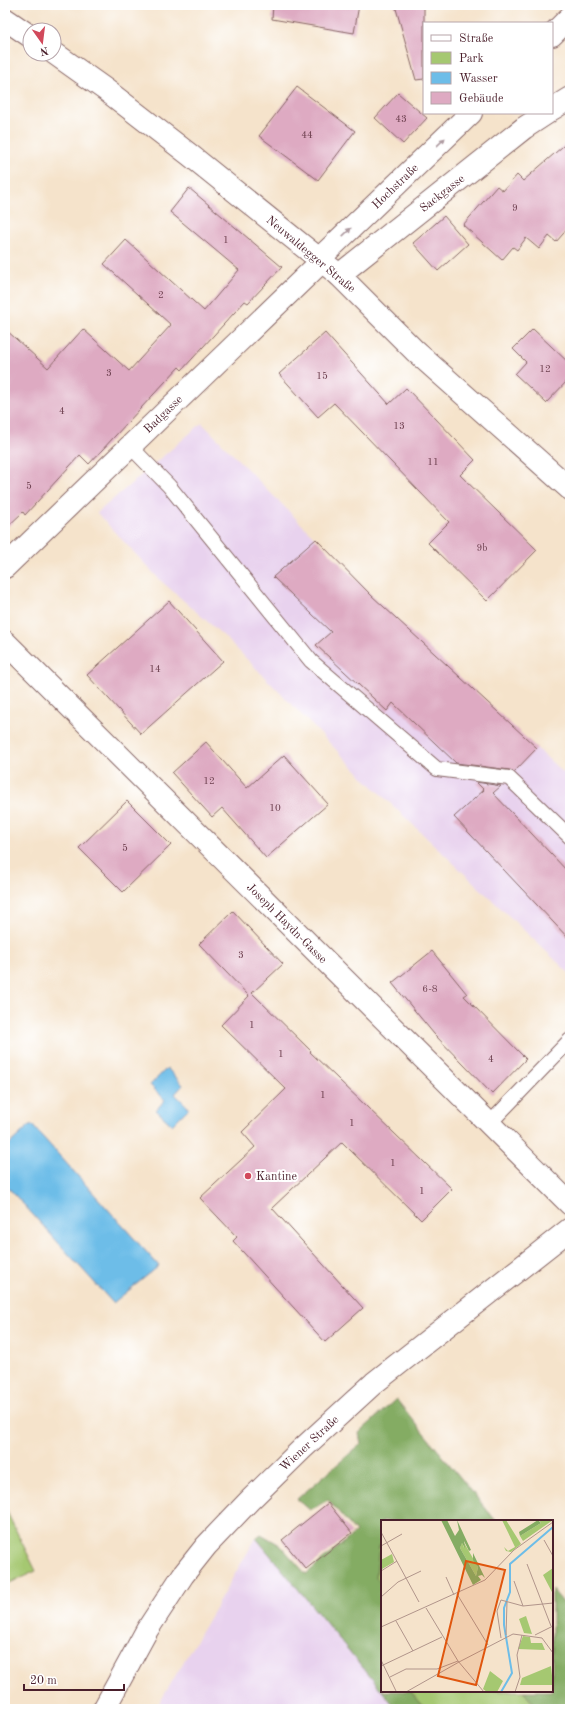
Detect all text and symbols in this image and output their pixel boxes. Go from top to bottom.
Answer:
north arrow [22,22,62,62]
legend [423,22,553,114]
text: Straße [459,33,494,45]
text: N [38,44,49,57]
text: Park [459,53,484,65]
text: Wasser [459,73,498,85]
text: Gebäude [459,93,504,105]
house number: 43 [395,114,407,124]
house number: 44 [301,130,313,140]
one-way arrow [436,137,446,147]
street label: Hochstraße [370,161,422,212]
street label: Sackgasse [418,172,468,215]
house number: 9 [512,203,518,213]
street label: Neuwaldegger Straße [264,214,358,296]
one-way arrow [342,227,352,237]
house number: 1 [223,235,229,245]
house number: 2 [158,290,164,300]
house number: 12 [539,364,551,374]
house number: 3 [106,368,112,378]
house number: 15 [316,371,328,381]
street label: Badgasse [142,393,186,436]
house number: 4 [59,406,65,416]
house number: 13 [393,421,405,431]
house number: 11 [427,457,439,467]
house number: 5 [26,481,32,491]
house number: 9b [477,543,487,553]
house number: 14 [149,664,161,674]
house number: 12 [203,776,215,786]
house number: 10 [269,803,281,813]
house number: 5 [122,843,128,853]
street label: Joseph Haydn-Gasse [244,881,329,966]
house number: 3 [238,950,244,960]
house number: 6-8 [422,984,438,994]
house number: 1 [249,1020,255,1030]
house number: 1 [278,1049,284,1059]
house number: 4 [488,1054,494,1064]
house number: 1 [320,1090,326,1100]
house number: 1 [349,1118,355,1128]
house number: 1 [390,1158,396,1168]
marker: Kantine [243,1171,253,1181]
place label: Kantine [256,1171,297,1183]
house number: 1 [419,1186,425,1196]
street label: Wiener Straße [278,1413,342,1474]
inset map [381,1520,553,1692]
scale bar [24,1666,124,1692]
text: 20 m [30,1675,57,1687]

